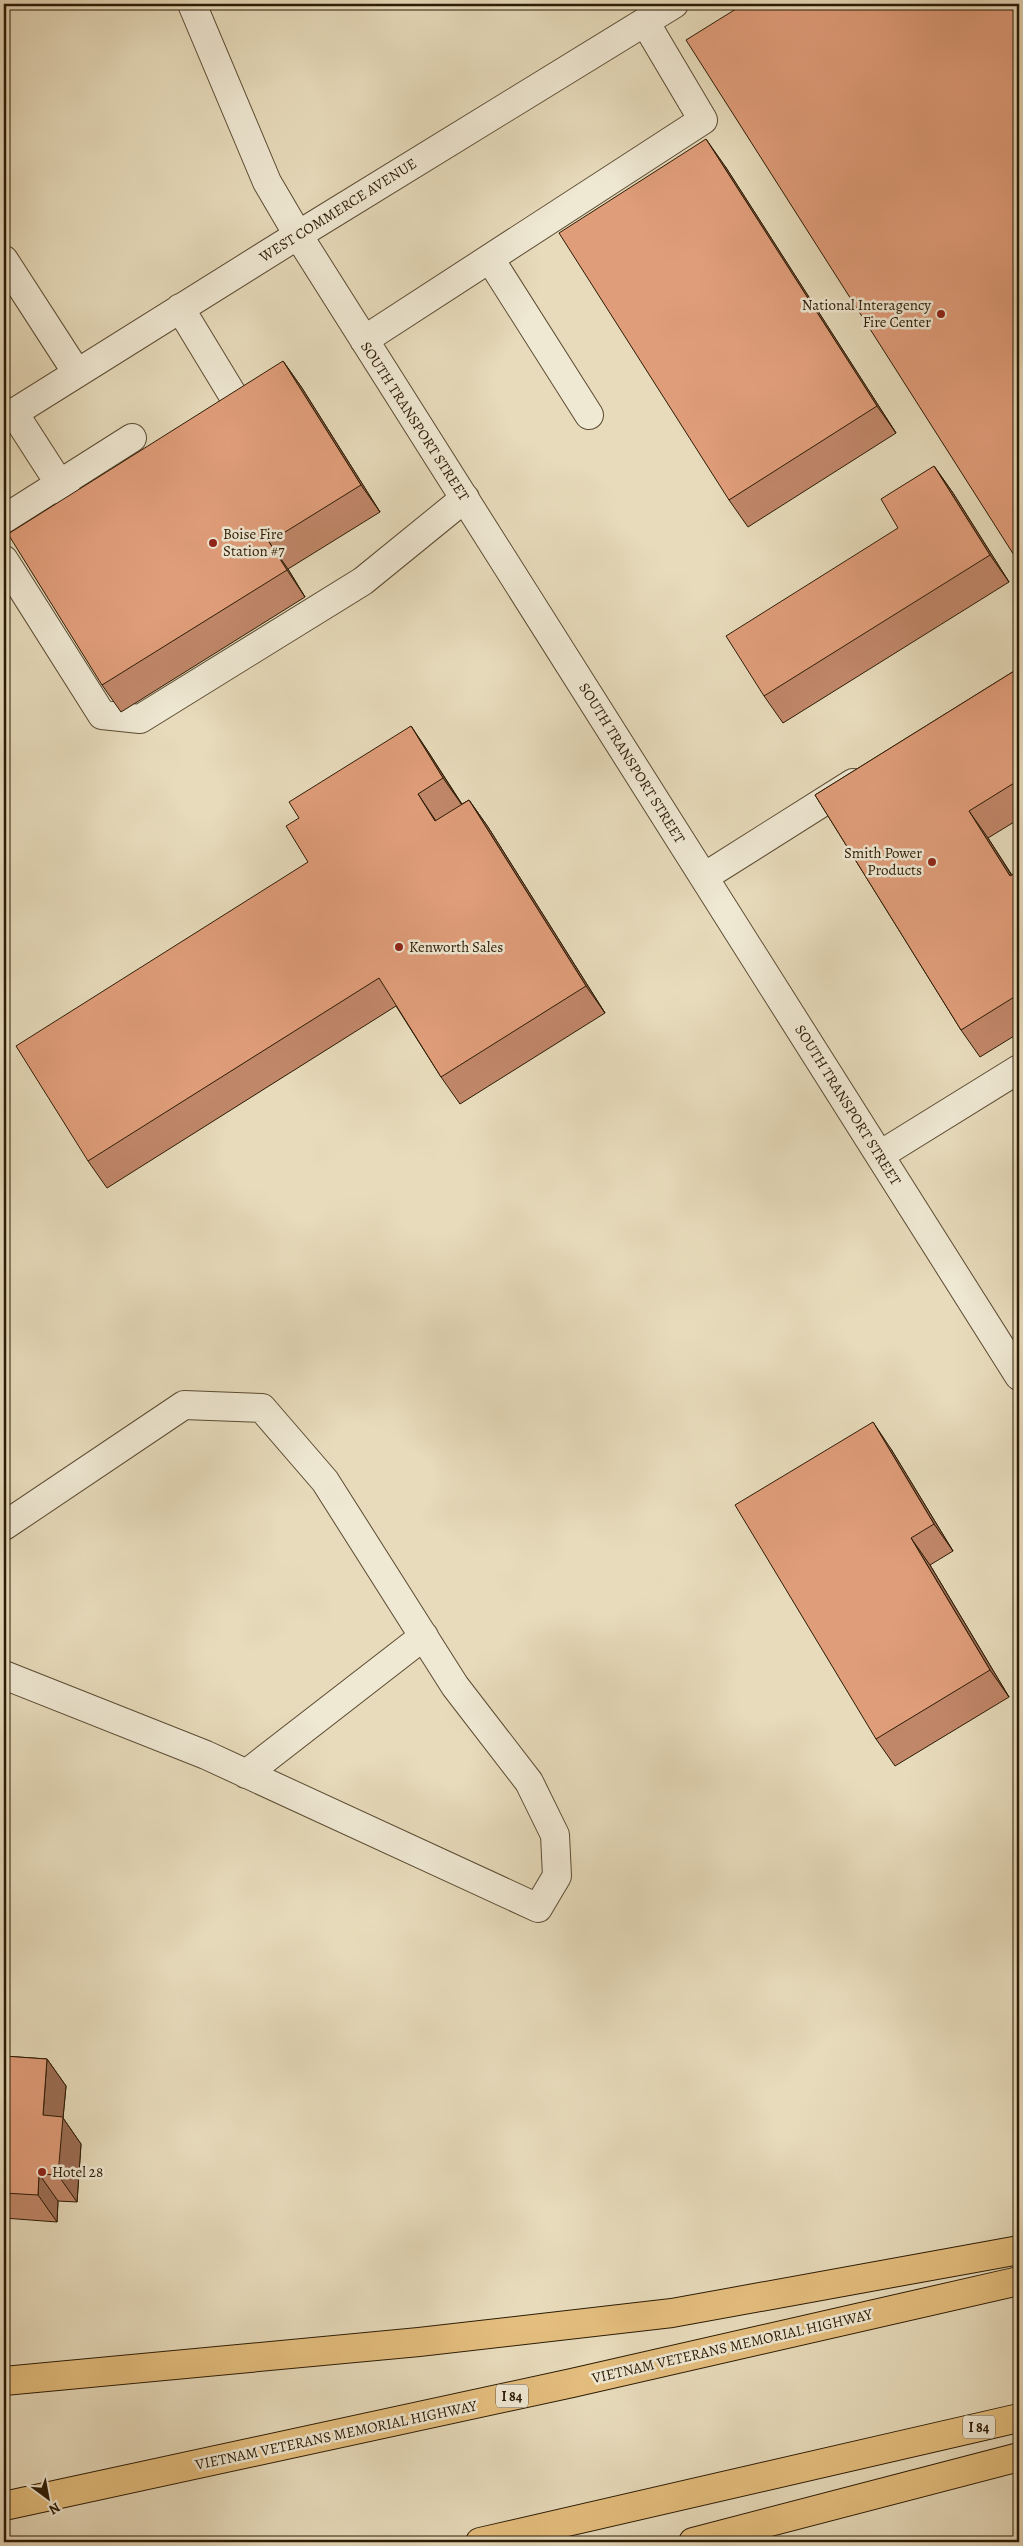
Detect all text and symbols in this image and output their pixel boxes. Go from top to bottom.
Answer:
street label: WEST COMMERCE AVENUE [255,153,421,267]
place label: National Interagency Fire Center [802,295,931,332]
marker: National Interagency Fire Center [935,308,947,320]
street label: SOUTH TRANSPORT STREET [356,338,474,505]
place label: Boise Fire Station #7 [223,524,285,561]
marker: Boise Fire Station #7 [207,537,219,549]
street label: SOUTH TRANSPORT STREET [574,679,690,848]
place label: Smith Power Products [844,843,922,880]
marker: Smith Power Products [926,856,938,868]
place label: Kenworth Sales [409,937,503,957]
marker: Kenworth Sales [393,941,405,953]
street label: SOUTH TRANSPORT STREET [790,1021,906,1190]
place label: Hotel 28 [52,2162,103,2182]
marker: Hotel 28 [36,2166,48,2178]
street label: VIETNAM VETERANS MEMORIAL HIGHWAY [589,2304,875,2388]
road number: I 84 [496,2384,528,2408]
street label: VIETNAM VETERANS MEMORIAL HIGHWAY [192,2395,479,2475]
road number: I 84 [963,2416,995,2438]
north arrow [22,2474,72,2524]
text: N [45,2498,64,2519]

